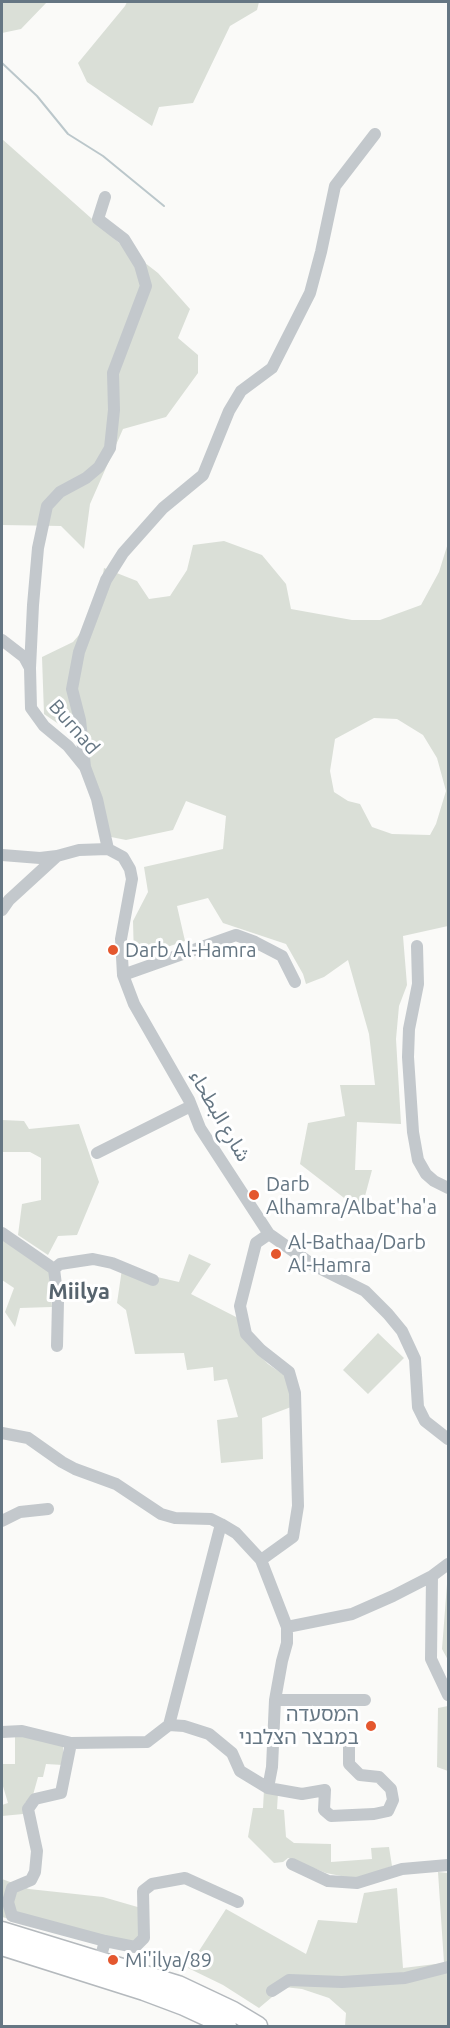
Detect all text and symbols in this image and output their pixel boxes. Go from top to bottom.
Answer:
street label: Burnad [44,695,104,759]
place label: Darb Al-Hamra [125,938,257,962]
marker: Darb Al-Hamra [106,943,120,957]
street label: شارع البطحاء [184,1066,256,1166]
place label: Darb Alhamra/Albat'ha'a [266,1172,437,1219]
marker: Darb Alhamra/Albat'ha'a [247,1188,261,1202]
place label: Al-Bathaa/Darb Al-Hamra [288,1230,426,1277]
marker: Al-Bathaa/Darb Al-Hamra [269,1247,283,1261]
district label: Miilya [48,1279,110,1305]
place label: המסעדה במבצר הצלבני [239,1702,359,1749]
marker: המסעדה במבצר הצלבני [364,1719,378,1733]
place label: Mi'ilya/89 [125,1948,212,1972]
marker: Mi'ilya/89 [106,1953,120,1967]

